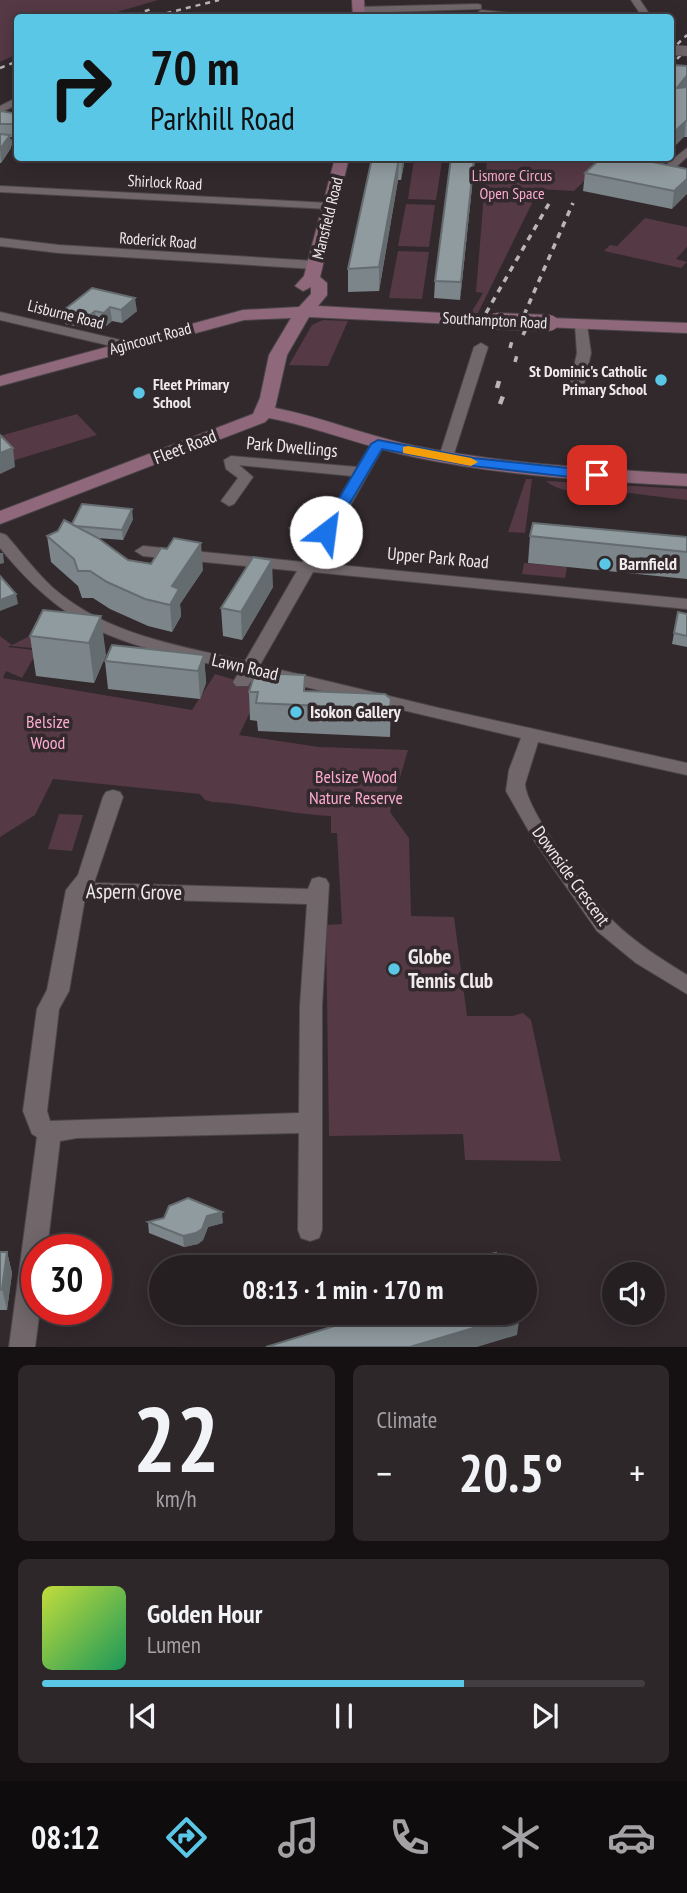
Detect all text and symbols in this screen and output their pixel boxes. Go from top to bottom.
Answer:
text: 70 m [150,35,239,99]
icon: right [35,42,126,133]
text: Parkhill Road [150,97,295,139]
park label: Lismore Circus Open Space [472,165,552,203]
street label: Shirlock Road [127,170,203,194]
street label: Mansfield Road [307,175,347,261]
street label: Roderick Road [119,227,197,253]
street label: Lisburne Road [26,295,106,333]
street label: Southampton Road [442,307,548,333]
street label: Agincourt Road [107,317,193,359]
place label: St Dominic's Catholic Primary School [529,361,647,399]
marker: St Dominic's Catholic Primary School [653,372,669,388]
place label: Fleet Primary School [153,374,230,412]
marker: Fleet Primary School [131,385,147,401]
street label: Fleet Road [150,424,220,469]
street label: Park Dwellings [245,431,339,462]
pin [567,445,627,505]
icon: arrive [578,456,616,494]
position arrow [289,495,363,569]
street label: Upper Park Road [386,542,490,573]
place label: Barnfield [619,552,677,575]
marker: Barnfield [597,556,613,572]
street label: Lawn Road [210,648,281,685]
place label: Isokon Gallery [310,700,402,723]
marker: Isokon Gallery [288,704,304,720]
park label: Belsize Wood [26,710,70,754]
park label: Belsize Wood Nature Reserve [309,765,403,809]
street label: Downside Crescent [528,821,615,930]
street label: Aspern Grove [86,877,182,906]
place label: Globe Tennis Club [408,943,493,994]
marker: Globe Tennis Club [386,961,402,977]
speed limit sign: 30 [21,1234,112,1325]
map controls [602,1262,665,1325]
button: sound [602,1262,665,1325]
text: 08:13 · 1 min · 170 m [243,1273,443,1306]
text: 22 [133,1379,220,1497]
text: Climate [377,1405,437,1434]
text: 20.5° [458,1439,563,1506]
text: − [377,1448,392,1497]
text: + [629,1448,645,1497]
text: km/h [156,1484,197,1513]
text: Golden Hour [147,1597,262,1630]
text: Lumen [147,1630,201,1659]
icon: previous [124,1697,162,1735]
icon: pause [325,1697,363,1735]
icon: next [526,1697,564,1735]
icon: directions [162,1813,211,1862]
icon: music [274,1813,323,1862]
icon: phone [385,1813,434,1862]
icon: climate [496,1813,545,1862]
icon: car [607,1813,656,1862]
text: 08:12 [31,1816,100,1858]

